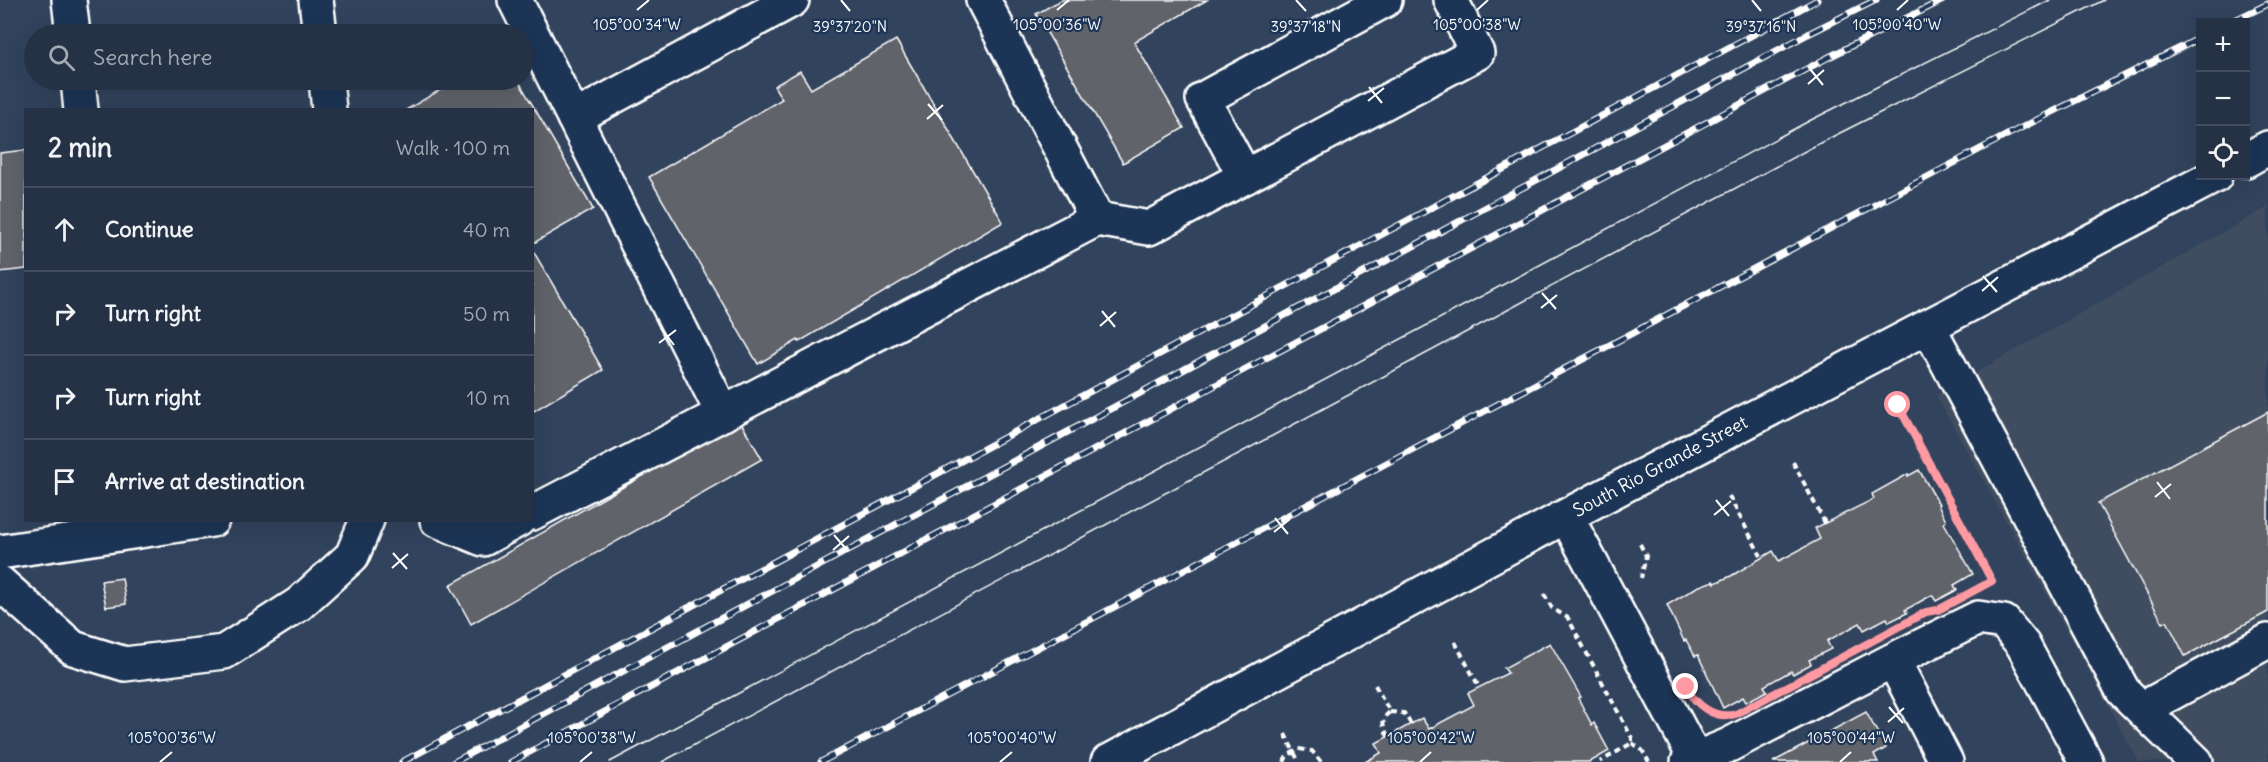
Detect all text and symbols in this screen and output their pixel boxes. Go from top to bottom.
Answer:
text: 105°00'34"W [593,15,681,34]
text: 105°00'36"W [1013,15,1101,34]
text: 105°00'38"W [1433,15,1521,34]
text: 105°00'40"W [1853,15,1942,34]
text: 39°37'20"N [813,17,887,36]
text: 39°37'18"N [1271,17,1341,36]
text: 39°37'16"N [1726,17,1796,36]
map controls [2196,18,2250,180]
button: + [2196,18,2250,72]
search box [24,24,534,90]
icon: search [45,41,78,74]
text: Search here [93,43,212,71]
button: − [2196,72,2250,126]
button: locate [2196,126,2250,180]
text: 2 min [48,131,112,164]
text: Walk · 100 m [396,135,510,160]
icon: ahead [48,213,81,246]
text: Continue [105,215,194,243]
text: 40 m [463,217,510,242]
icon: right [48,297,81,330]
text: Turn right [105,299,201,327]
text: 50 m [463,301,510,326]
icon: right [48,381,81,414]
text: Turn right [105,383,201,411]
text: 10 m [467,385,510,410]
route start [1884,391,1910,417]
street label: South Rio Grande Street [1569,410,1751,522]
icon: arrive [48,465,81,498]
text: Arrive at destination [105,467,305,495]
route end [1672,673,1698,699]
text: 105°00'36"W [128,728,216,747]
text: 105°00'38"W [548,728,636,747]
text: 105°00'40"W [968,728,1057,747]
text: 105°00'42"W [1387,728,1475,747]
text: 105°00'44"W [1807,728,1895,747]

